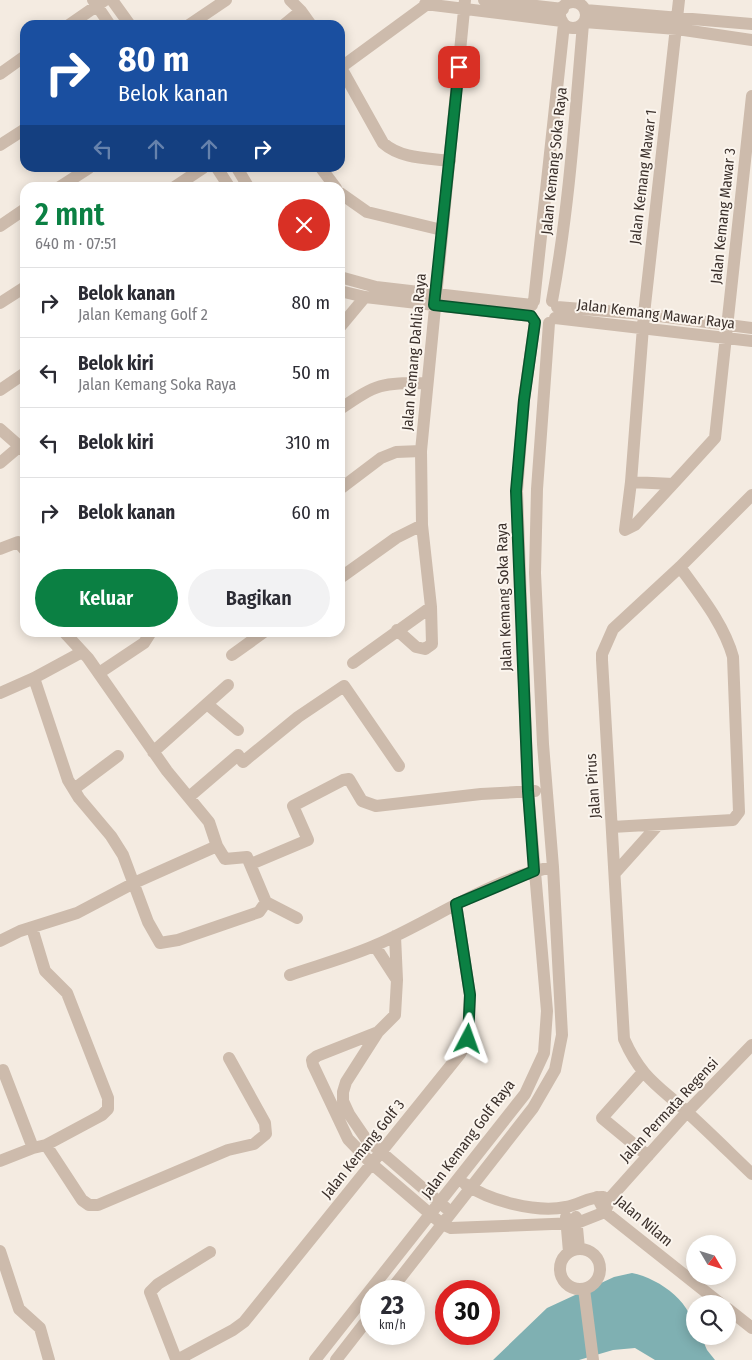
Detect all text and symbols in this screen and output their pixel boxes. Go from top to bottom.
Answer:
text: 80 m [118,38,190,80]
icon: right [35,40,100,105]
pin [438,46,480,88]
icon: arrive [445,53,473,81]
text: Belok kanan [118,80,228,107]
street label: Jalan Kemang Soka Raya [537,86,571,236]
street label: Jalan Kemang Mawar 1 [626,108,660,246]
icon: left [89,135,117,163]
icon: ahead [142,135,170,163]
icon: ahead [195,135,223,163]
icon: right [248,135,276,163]
street label: Jalan Kemang Mawar 3 [707,147,739,285]
text: 2 mnt [35,197,104,233]
button: close [278,199,330,251]
text: 640 m · 07:51 [35,234,117,253]
street label: Jalan Kemang Dahlia Raya [398,273,430,431]
text: Belok kanan [78,282,175,305]
icon: right [35,289,63,317]
text: 80 m [292,291,330,314]
street label: Jalan Kemang Mawar Raya [576,295,736,333]
text: Jalan Kemang Golf 2 [78,305,208,324]
text: Belok kiri [78,352,154,375]
icon: left [35,359,63,387]
text: 50 m [292,361,330,384]
text: Jalan Kemang Soka Raya [78,375,236,394]
icon: left [35,429,63,457]
text: Belok kiri [78,431,154,454]
text: 310 m [286,431,330,454]
icon: right [35,499,63,527]
text: Belok kanan [78,501,175,524]
text: 60 m [292,501,330,524]
street label: Jalan Kemang Soka Raya [492,523,516,671]
button: Keluar [35,569,178,627]
button: Bagikan [188,569,330,627]
street label: Jalan Pirus [582,753,604,819]
position arrow [441,1012,493,1064]
street label: Jalan Permata Regensi [616,1054,722,1166]
street label: Jalan Kemang Golf Raya [417,1076,519,1202]
street label: Jalan Kemang Golf 3 [318,1096,408,1202]
street label: Jalan Nilam [612,1192,676,1250]
north arrow [686,1235,736,1285]
map controls [686,1235,736,1345]
speed limit sign: 30 [435,1280,500,1345]
text: 23 [381,1291,404,1321]
button: search [686,1295,736,1345]
text: km/h [379,1318,406,1332]

